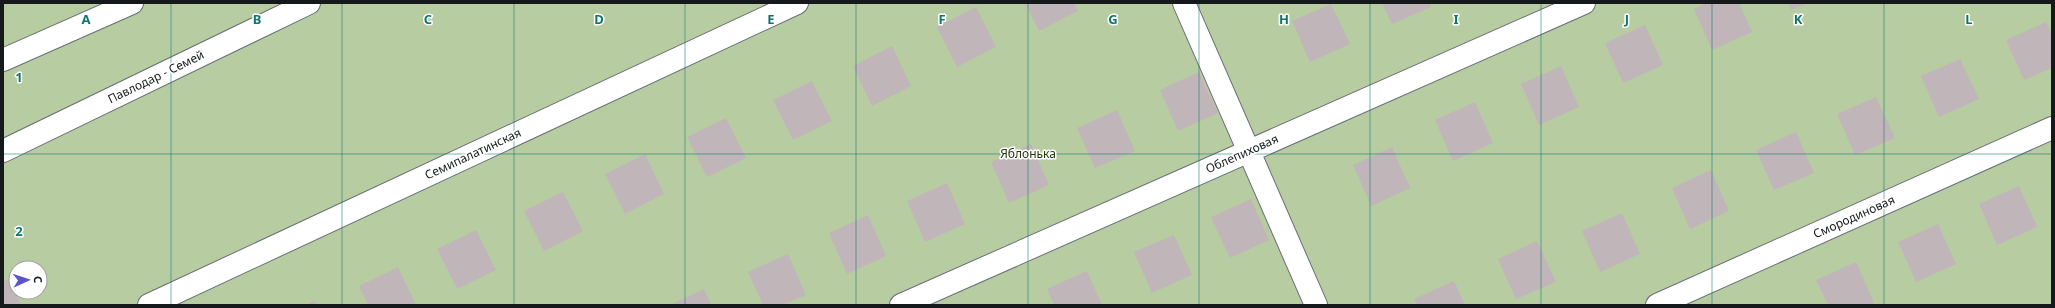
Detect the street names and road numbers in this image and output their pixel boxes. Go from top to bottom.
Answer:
street label: Павлодар - Семей [105,46,207,107]
street label: Семипалатинская [422,124,524,183]
street label: Облепиховая [1203,130,1281,177]
street label: Смородиновая [1810,191,1897,242]

